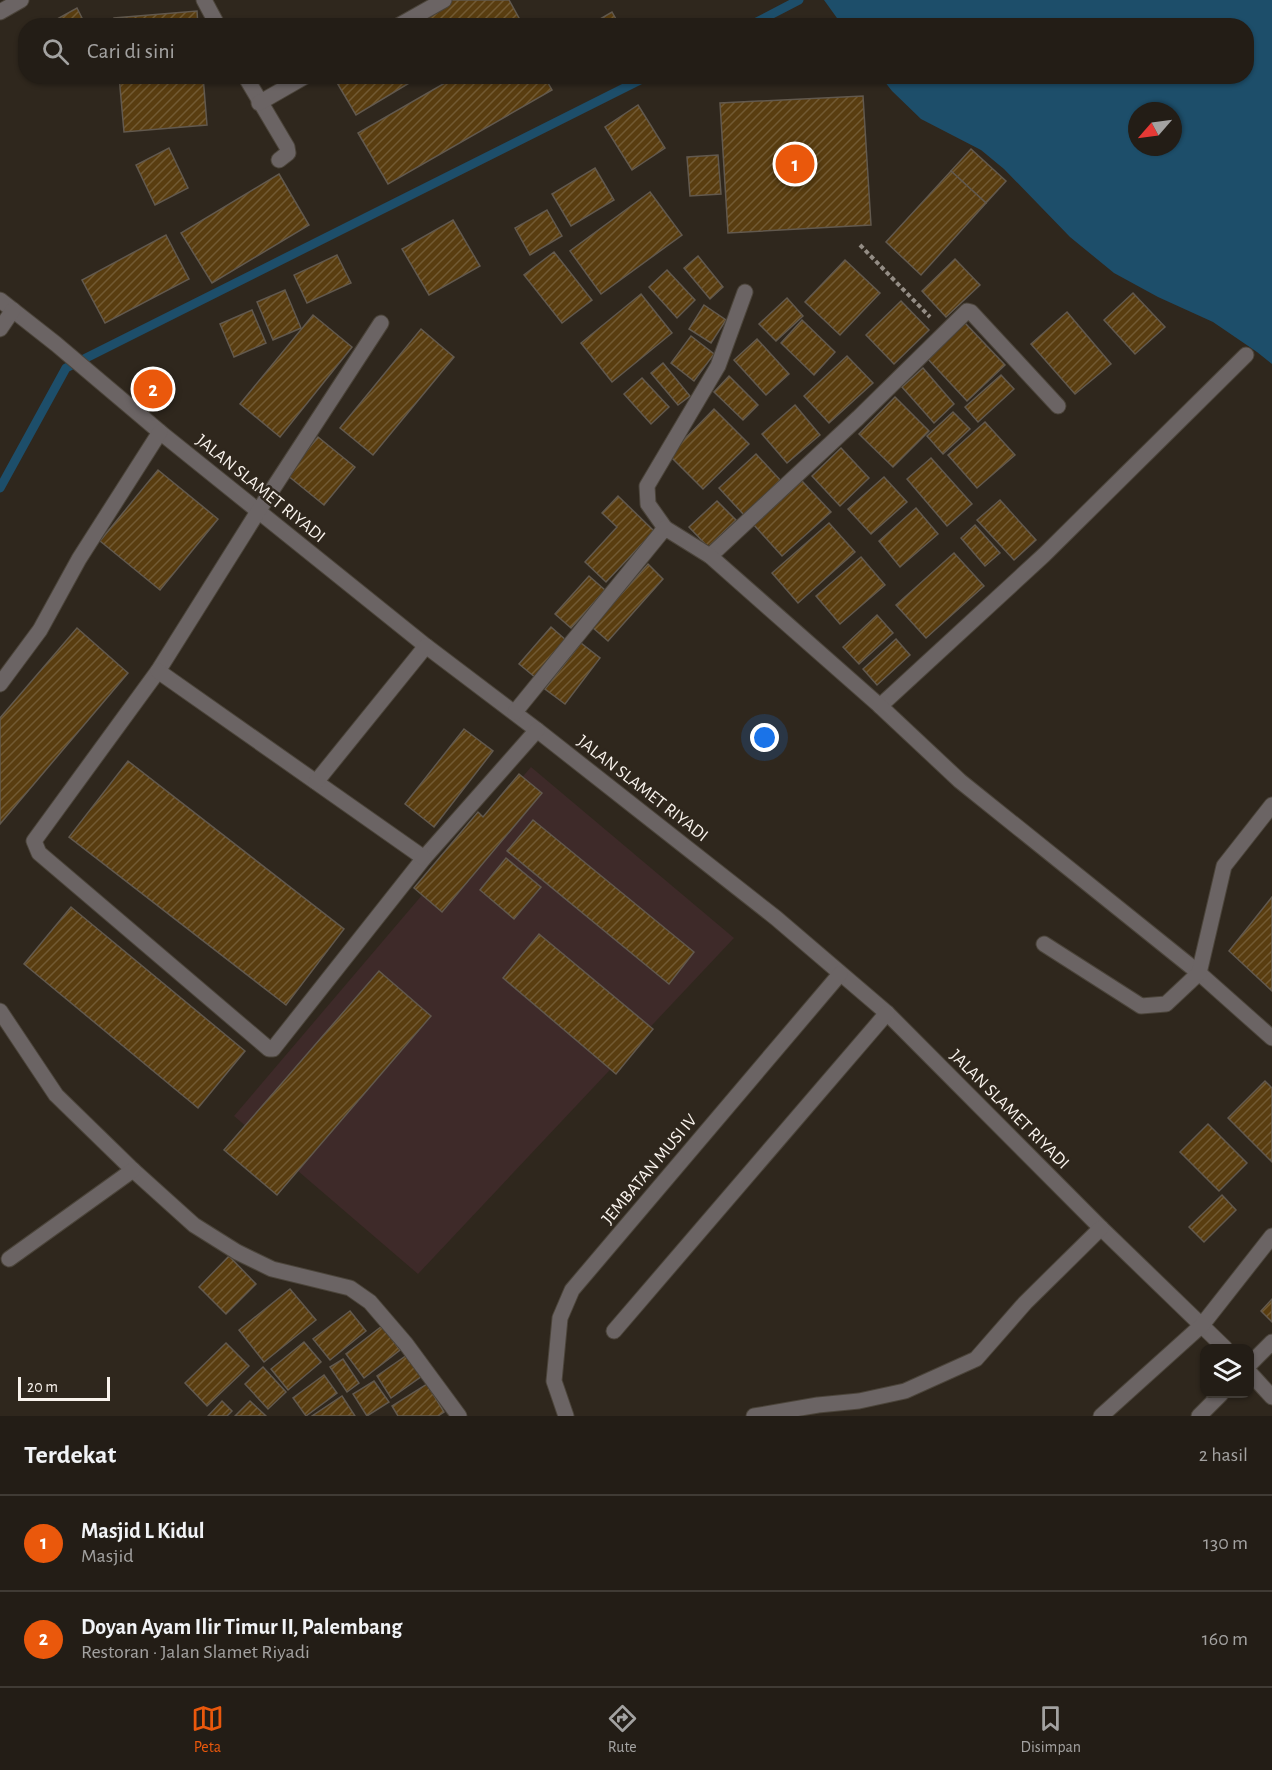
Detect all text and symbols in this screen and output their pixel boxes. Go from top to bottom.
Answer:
search box [18,18,1254,84]
icon: search [39,35,72,68]
text: Cari di sini [87,40,175,62]
north arrow [1128,102,1182,156]
pin: 1 [776,142,814,186]
pin: 2 [134,366,172,412]
street label: JALAN SLAMET RIYADI [192,431,328,546]
your location [750,723,779,752]
street label: JALAN SLAMET RIYADI [574,732,711,845]
street label: JALAN SLAMET RIYADI [946,1047,1072,1173]
street label: JEMBATAN MUSI IV [599,1111,701,1228]
map controls [1200,1344,1254,1398]
button: layers [1200,1344,1254,1398]
scale bar [18,1374,110,1402]
text: 20 m [27,1379,58,1395]
text: Terdekat [24,1442,116,1468]
text: 2 hasil [1199,1445,1248,1465]
text: Masjid L Kidul [81,1520,205,1542]
text: 1 [40,1533,47,1553]
text: 130 m [1203,1533,1248,1553]
text: Masjid [81,1546,134,1566]
text: Doyan Ayam Ilir Timur II, Palembang [81,1616,402,1638]
text: 2 [39,1629,48,1649]
text: 160 m [1202,1629,1248,1649]
text: Restoran · Jalan Slamet Riyadi [81,1642,310,1662]
tab: Peta [191,1702,224,1757]
tab: Rute [606,1702,639,1757]
tab: Disimpan [1021,1702,1081,1757]

